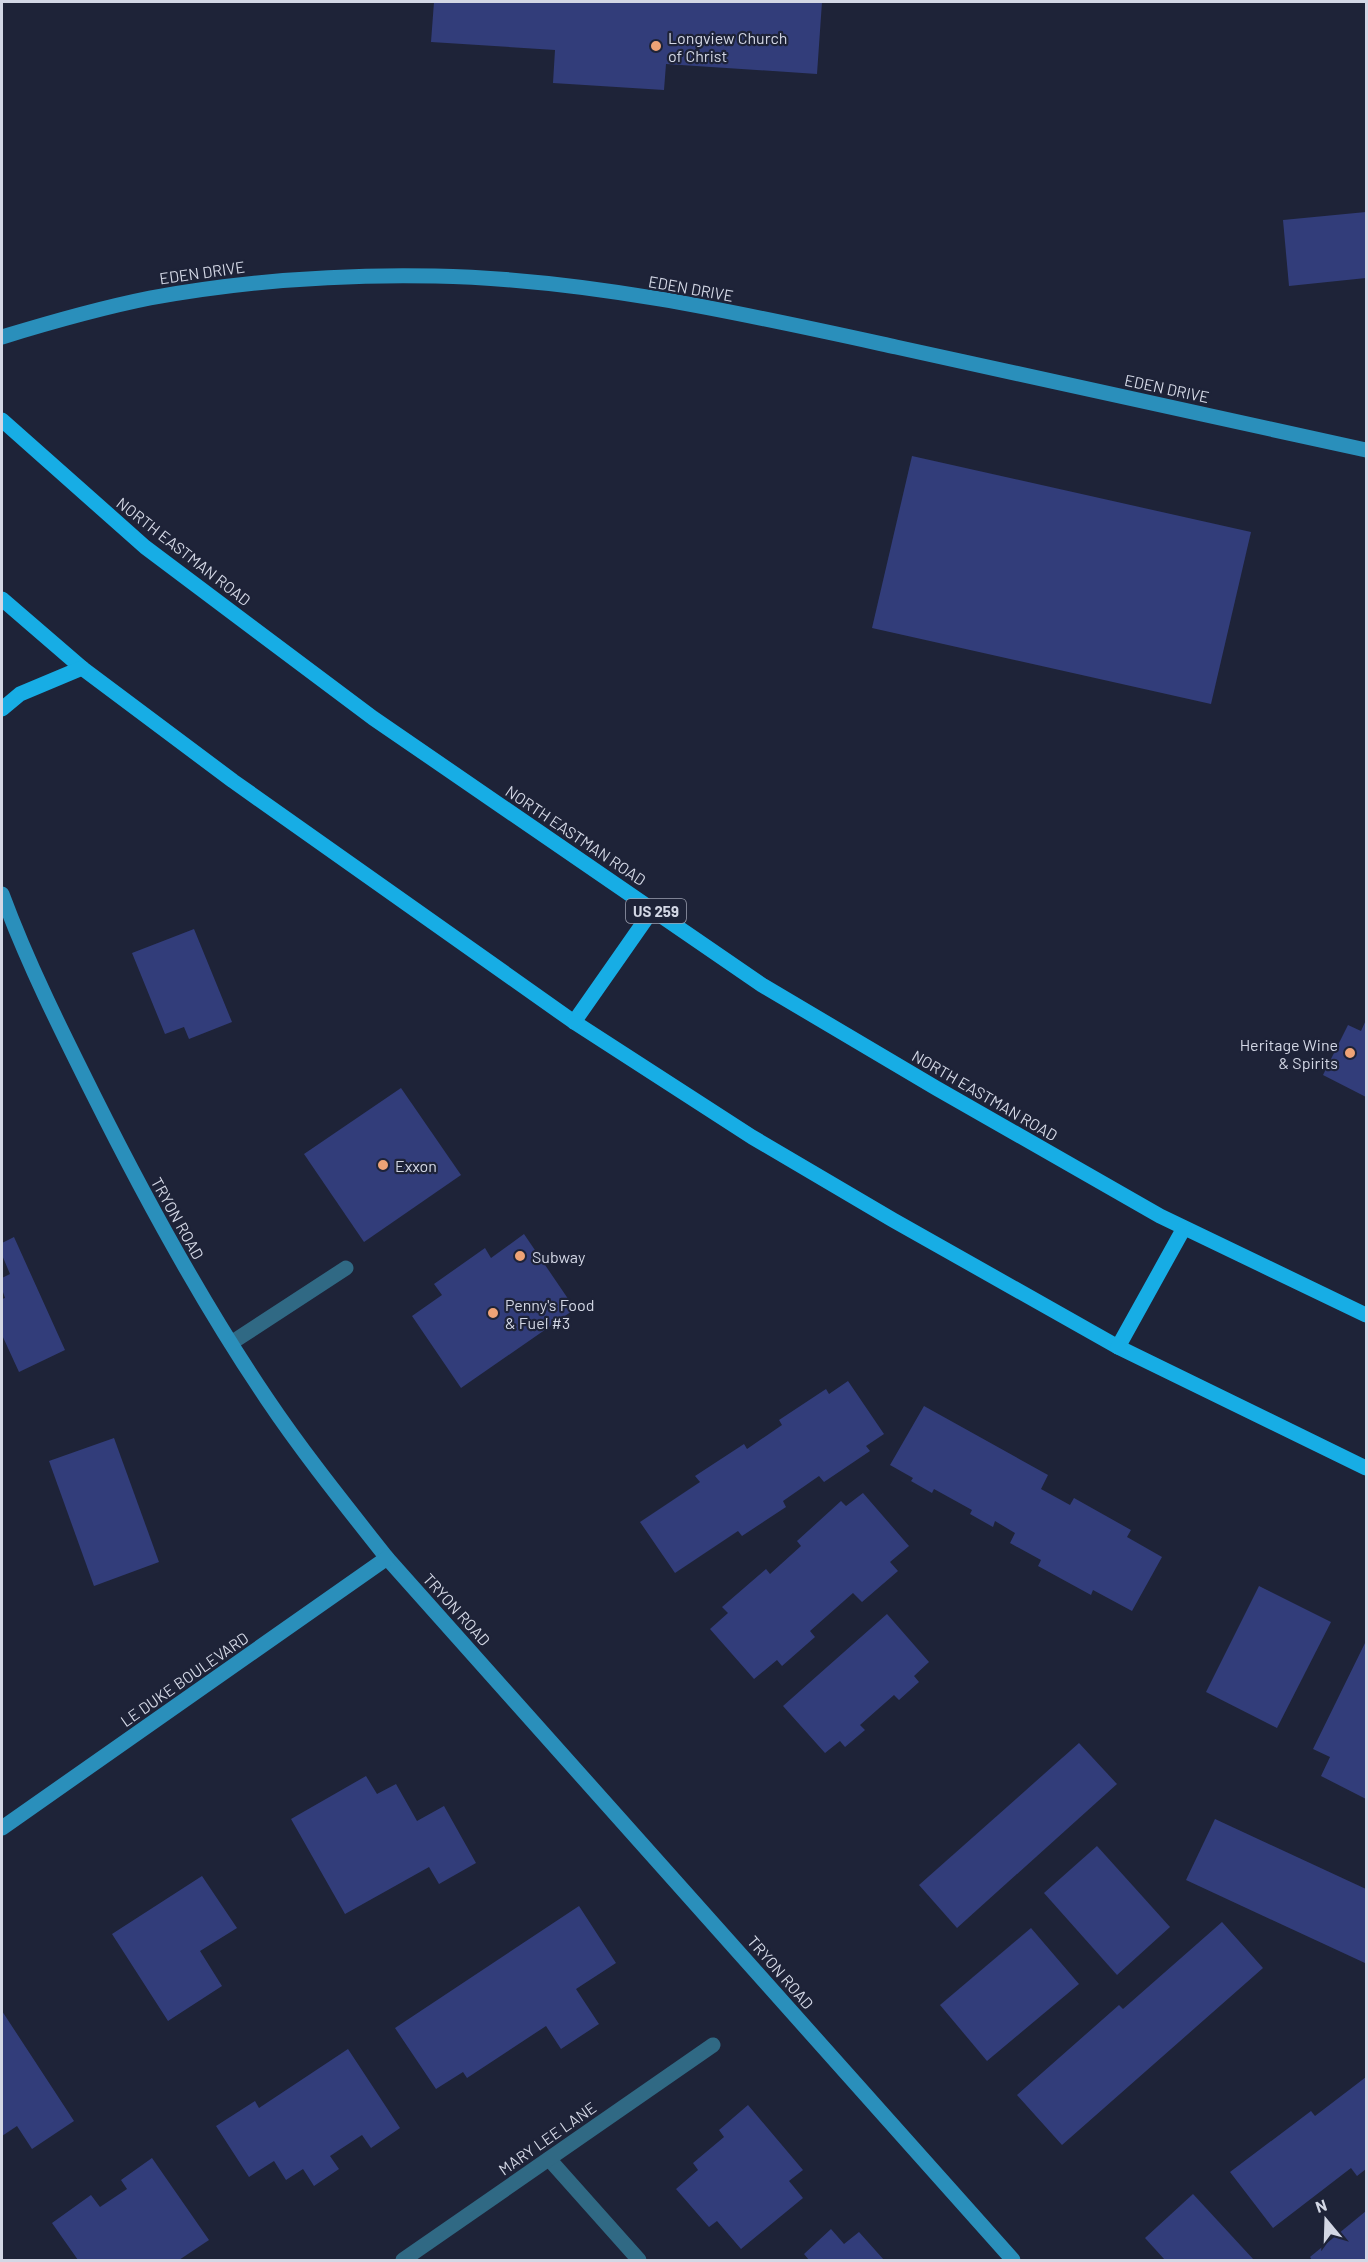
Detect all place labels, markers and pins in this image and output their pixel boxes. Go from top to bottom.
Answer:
place label: Longview Church of Christ [668,28,787,65]
marker: Longview Church of Christ [649,39,663,53]
place label: Heritage Wine & Spirits [1240,1035,1338,1072]
marker: Heritage Wine & Spirits [1343,1046,1357,1060]
place label: Exxon [395,1156,437,1175]
marker: Exxon [376,1158,390,1172]
place label: Subway [532,1247,586,1266]
marker: Subway [513,1249,527,1263]
place label: Penny's Food & Fuel #3 [505,1295,594,1332]
marker: Penny's Food & Fuel #3 [486,1306,500,1320]

